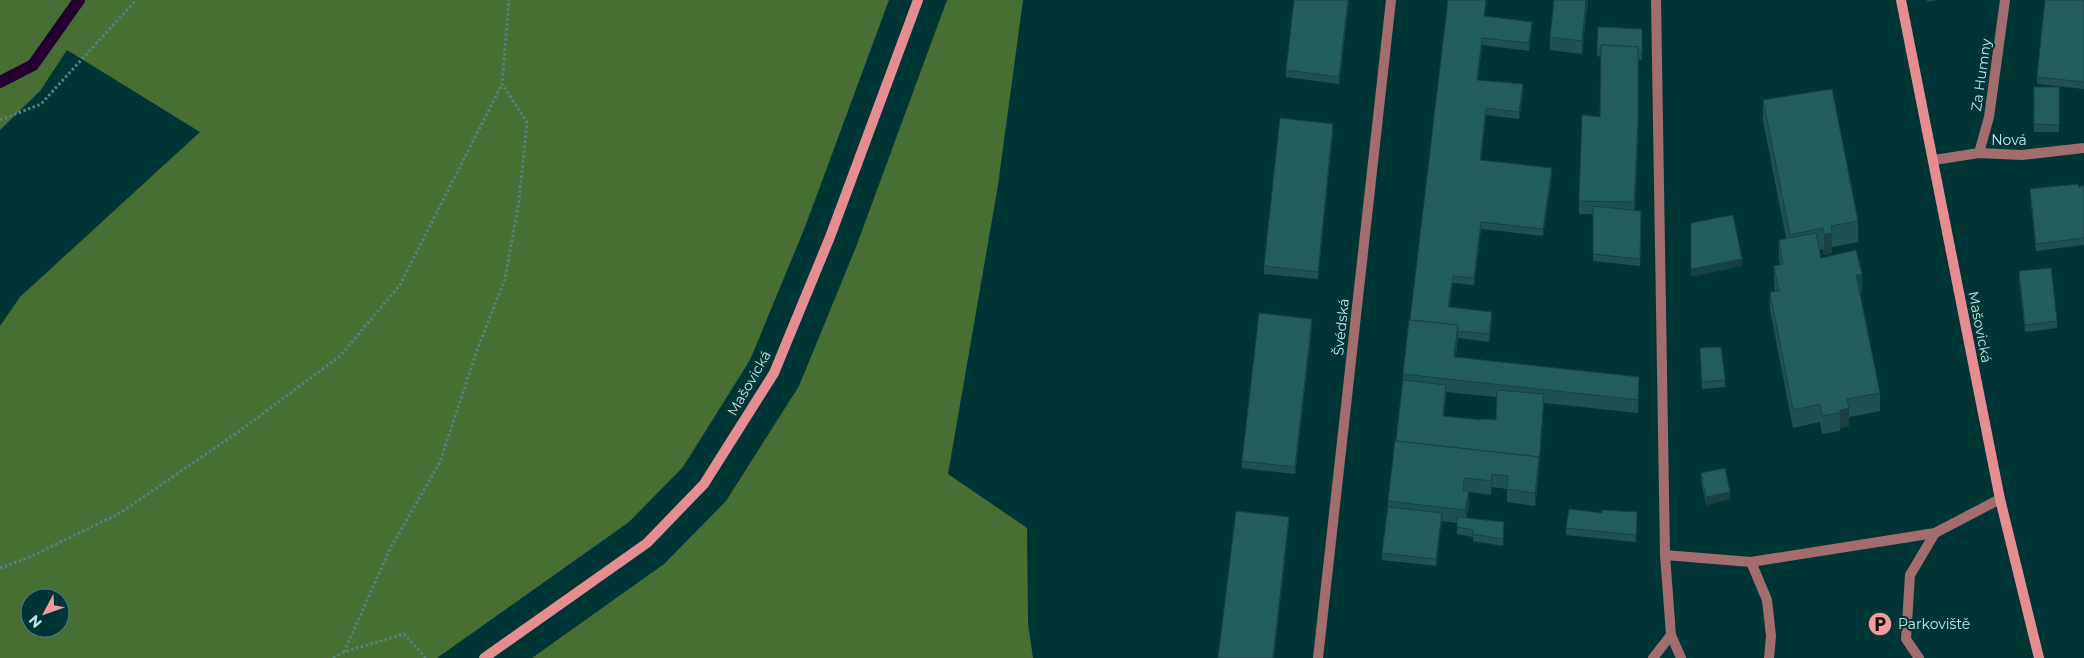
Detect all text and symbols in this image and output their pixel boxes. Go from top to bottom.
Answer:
street label: Za Humny [1967,37,1995,113]
street label: Nová [1991,131,2027,149]
street label: Mašovická [1964,290,1996,364]
street label: Švédská [1329,298,1353,356]
street label: Mašovická [723,347,775,419]
north arrow [20,588,70,638]
text: N [25,611,46,632]
parking icon: Parkoviště [1867,611,1893,637]
place label: Parkoviště [1898,615,1970,633]

